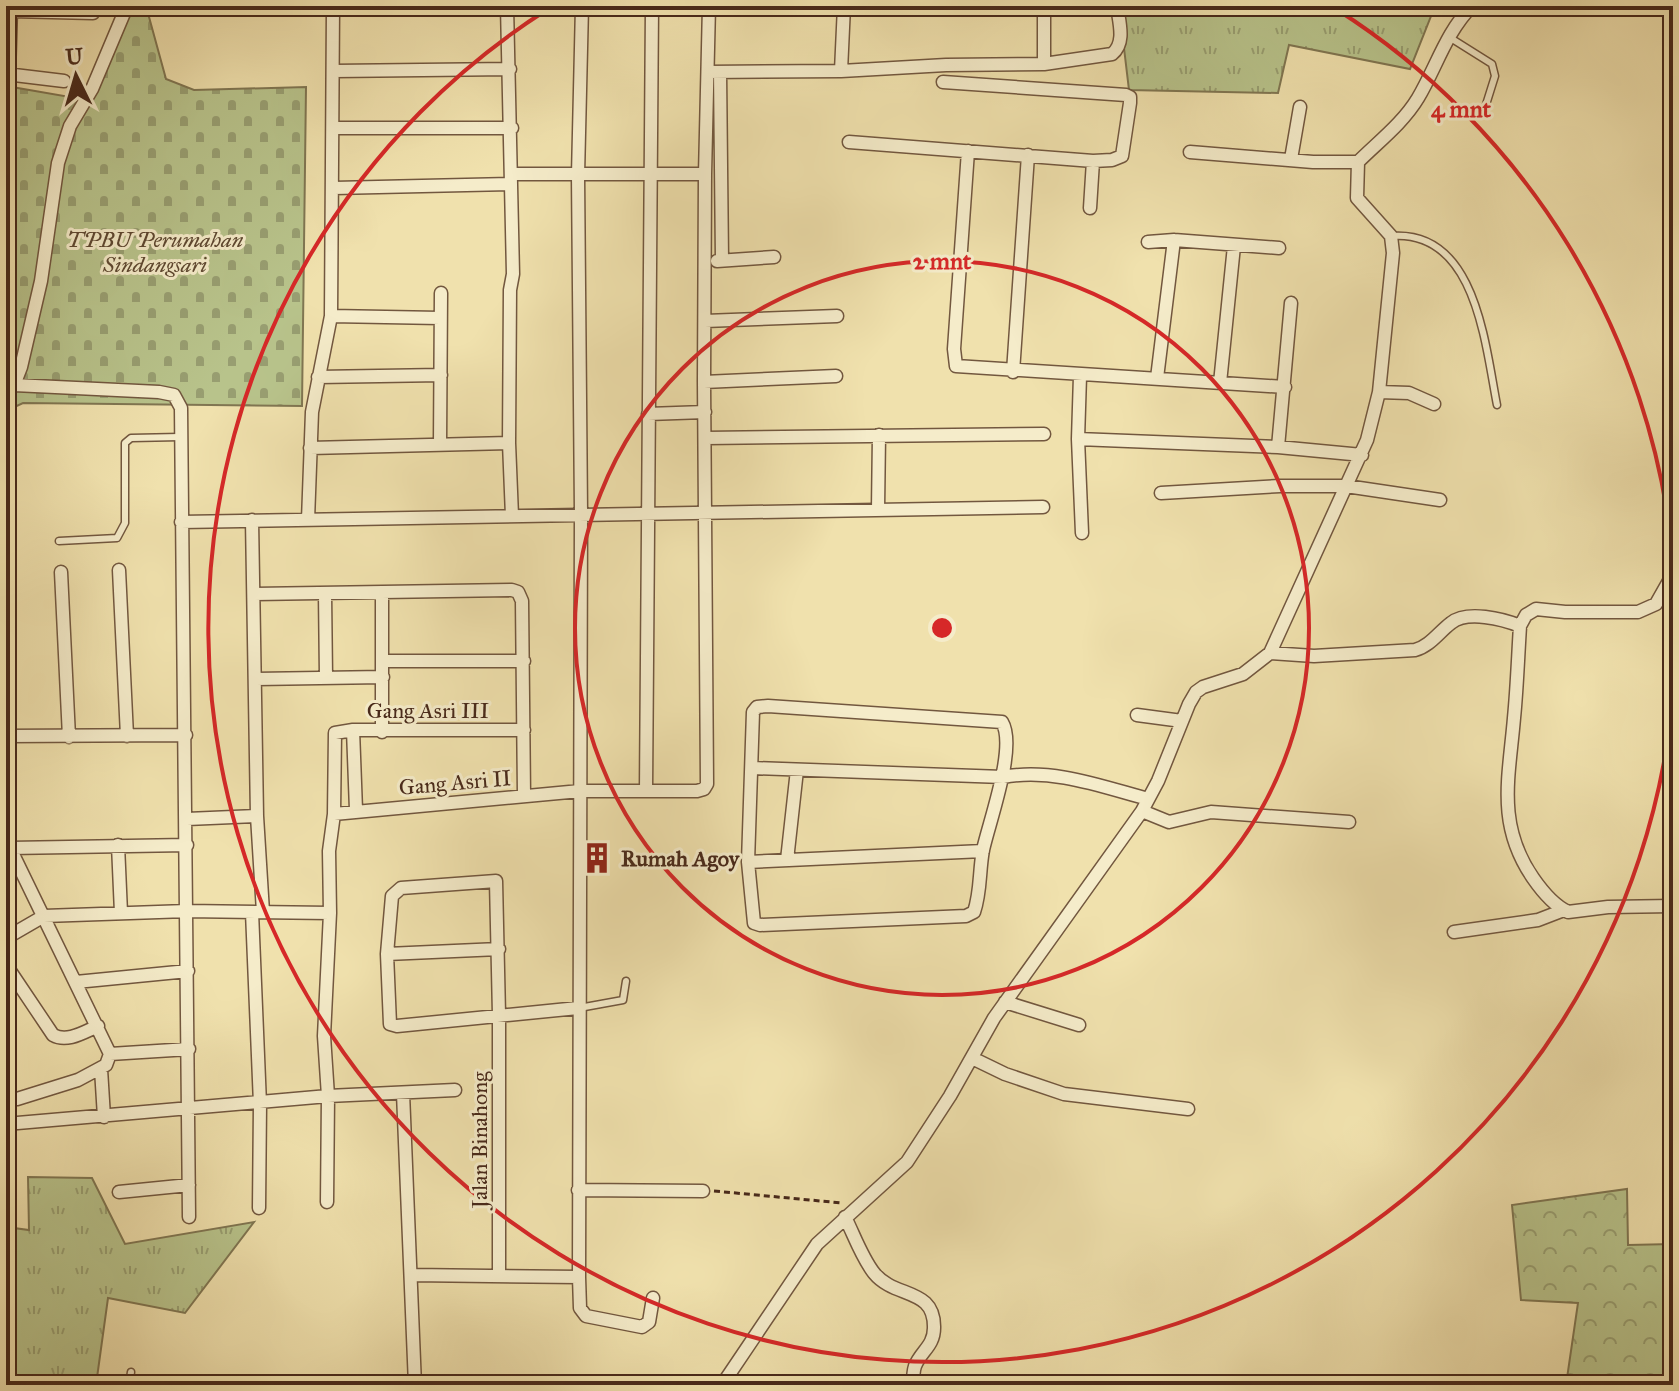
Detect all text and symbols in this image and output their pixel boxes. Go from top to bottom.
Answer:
north arrow [36,36,116,116]
text: U [64,42,85,71]
text: 4 mnt [1431,94,1492,124]
park label: TPBU Perumahan Sindangsari [67,226,244,278]
text: 2 mnt [913,246,972,276]
centre of rings [928,614,956,642]
street label: Gang Asri III [367,697,489,724]
street label: Gang Asri II [398,764,513,801]
building icon: Rumah Agoy [580,841,614,875]
place label: Rumah Agoy [621,845,741,872]
street label: Jalan Binahong [466,1071,493,1210]

